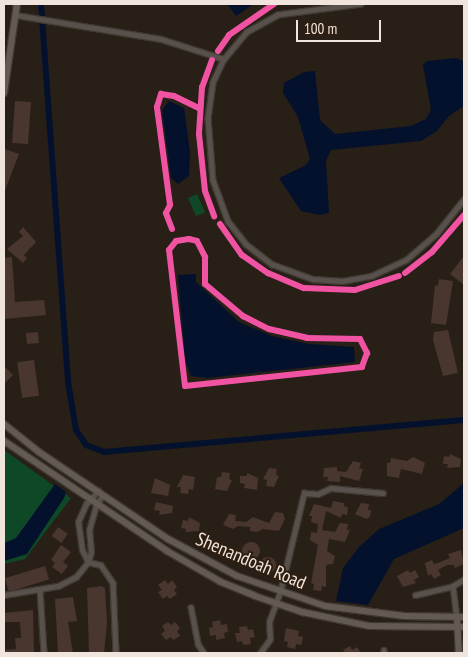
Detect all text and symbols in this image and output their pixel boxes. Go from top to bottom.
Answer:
scale bar [298,10,383,42]
text: 100 m [304,19,337,38]
street label: Shenandoah Road [192,528,310,594]

